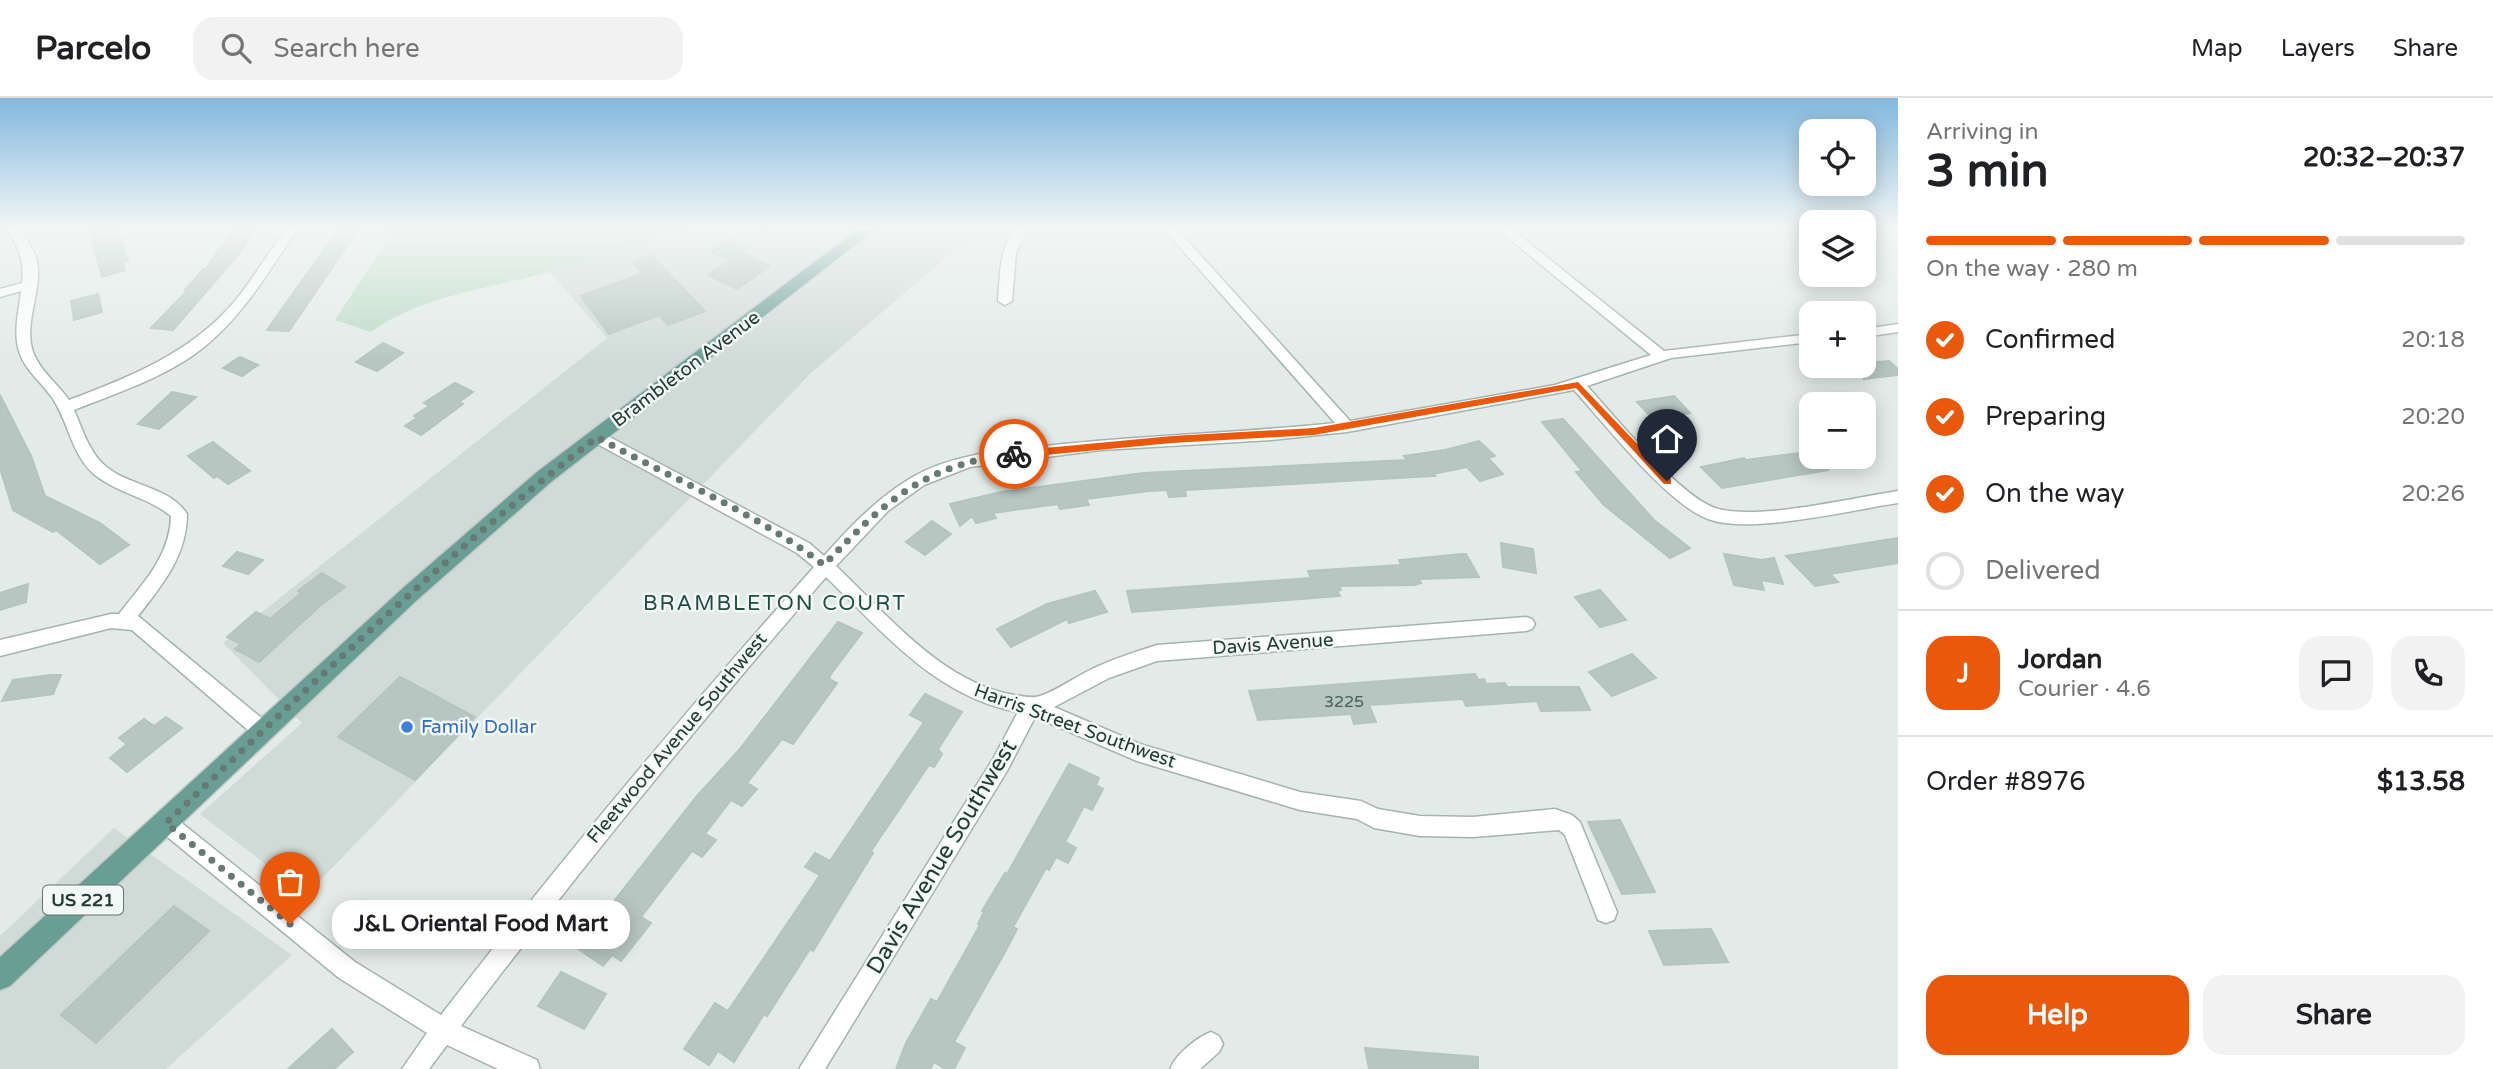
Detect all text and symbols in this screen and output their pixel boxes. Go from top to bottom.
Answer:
search box [193,17,683,80]
text: Parcelo [35,29,151,68]
icon: search [217,29,255,67]
text: Search here [273,33,420,64]
text: Map [2191,34,2243,63]
text: Layers [2281,34,2355,63]
text: Share [2393,34,2458,63]
text: Arriving in [1926,118,2039,146]
map controls [1799,119,1876,469]
button: locate [1799,119,1876,196]
text: 20:32–20:37 [2303,142,2465,173]
text: 3 min [1926,144,2049,199]
button: layers [1799,210,1876,287]
text: On the way · 280 m [1926,255,2138,283]
button: + [1799,301,1876,378]
street label: Brambleton Avenue [608,306,764,432]
icon: check [1926,321,1964,359]
text: Confirmed [1985,324,2115,355]
text: 20:18 [2401,326,2465,354]
button: − [1799,392,1876,469]
icon: check [1926,398,1964,436]
text: Preparing [1985,401,2106,432]
text: 20:20 [2401,403,2465,431]
pin [1637,409,1697,481]
courier [979,419,1049,489]
icon: home [1648,420,1686,458]
icon: bike [995,435,1033,473]
icon: check [1926,475,1964,513]
text: On the way [1985,478,2125,509]
text: 20:26 [2401,480,2465,508]
text: Delivered [1985,555,2101,586]
district label: BRAMBLETON COURT [643,591,907,616]
street label: Fleetwood Avenue Southwest [582,628,772,848]
street label: Davis Avenue [1212,629,1334,659]
button: chat [2299,636,2373,710]
button: phone [2391,636,2465,710]
text: Jordan [2018,644,2102,675]
text: J [1957,658,1969,689]
text: Courier · 4.6 [2018,675,2151,703]
street label: Harris Street Southwest [971,679,1179,773]
house number: 3225 [1324,692,1364,712]
place label: Family Dollar [421,716,537,738]
marker: Family Dollar [399,719,415,735]
street label: Davis Avenue Southwest [861,735,1023,979]
text: Order #8976 [1926,766,2086,797]
text: $13.58 [2377,766,2465,797]
pin [260,852,320,924]
icon: bag [271,863,309,901]
road number: US 221 [43,886,123,914]
callout: J&L Oriental Food Mart [332,900,630,948]
text: J&L Oriental Food Mart [354,910,608,938]
button: Help [1926,975,2189,1055]
button: Share [2203,975,2465,1055]

